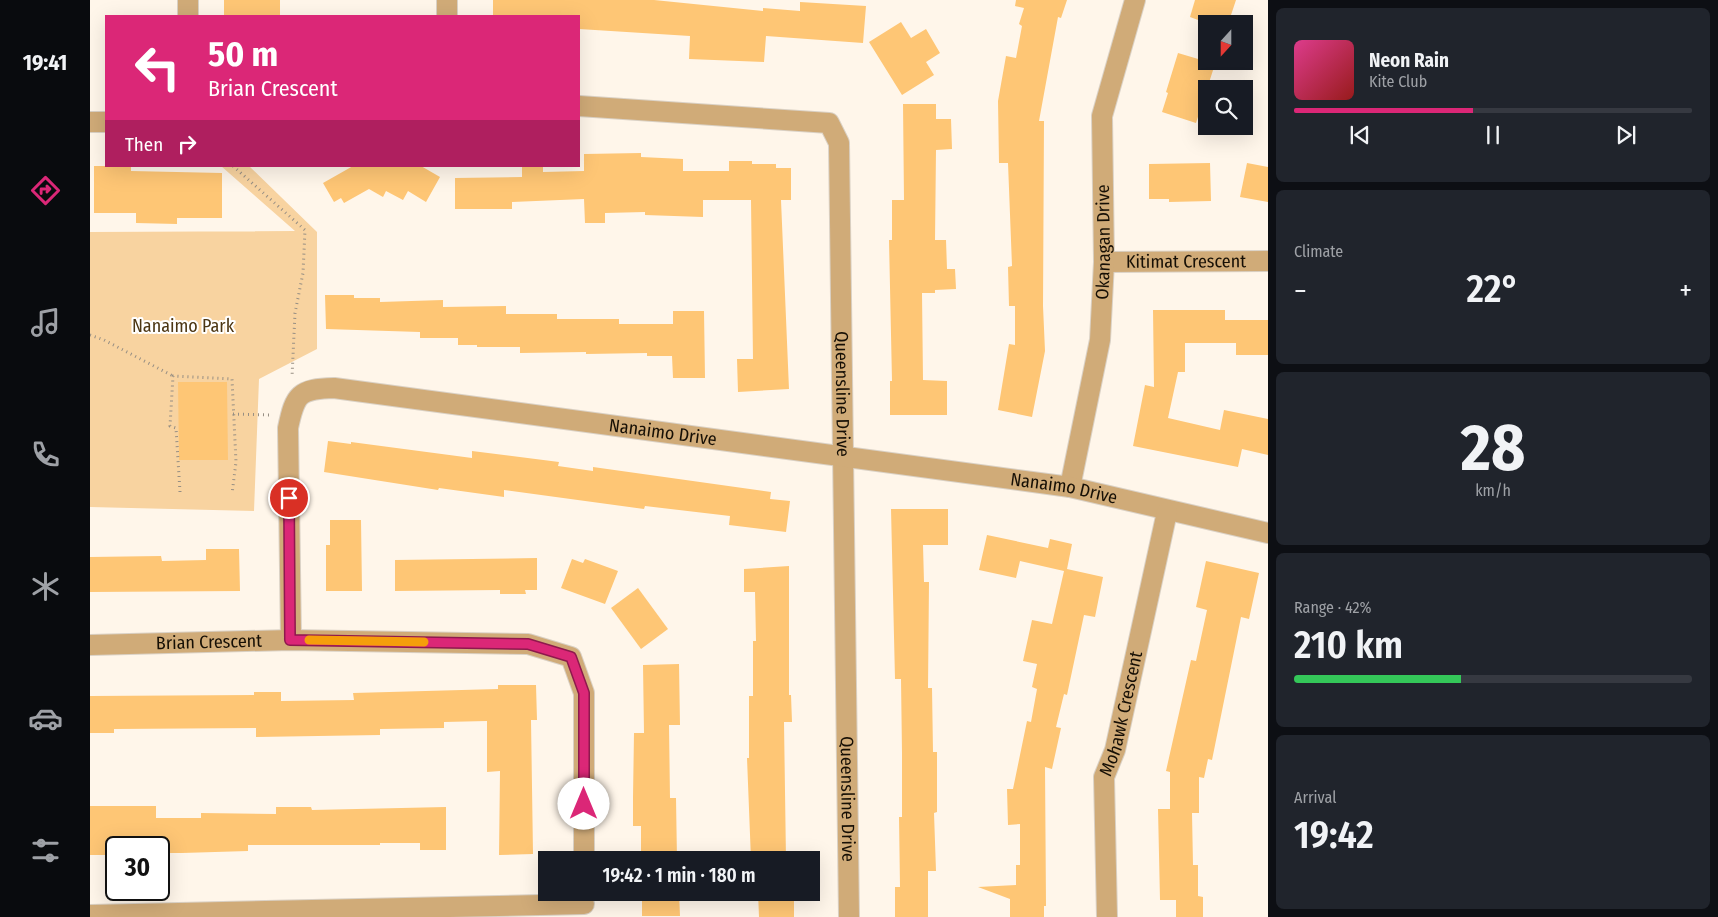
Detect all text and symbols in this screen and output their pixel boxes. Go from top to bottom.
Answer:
north arrow [1198,15,1252,70]
map controls [1198,15,1253,135]
text: 50 m [208,33,278,75]
icon: left [125,35,190,100]
text: 19:41 [23,49,67,76]
text: Neon Rain [1369,49,1449,72]
text: Kite Club [1369,72,1427,91]
text: Brian Crescent [208,75,338,102]
button: search [1198,80,1253,135]
icon: previous [1346,121,1374,149]
icon: pause [1479,121,1507,149]
icon: next [1612,121,1640,149]
icon: right [173,130,201,158]
text: Then [125,133,163,156]
icon: directions [28,173,63,208]
street label: Okanagan Drive [1091,184,1115,300]
text: Climate [1294,242,1343,261]
street label: Kitimat Crescent [1126,250,1246,273]
text: 22° [1467,266,1519,312]
text: − [1294,274,1307,307]
text: + [1679,274,1692,307]
icon: music [28,305,63,340]
park label: Nanaimo Park [132,315,235,337]
street label: Queensline Drive [830,331,854,457]
text: 28 [1461,409,1525,487]
street label: Nanaimo Drive [608,414,718,450]
icon: phone [28,437,63,472]
street label: Nanaimo Drive [1009,468,1120,509]
pin [268,477,310,519]
text: km/h [1475,481,1511,500]
icon: arrive [275,484,303,512]
icon: climate [28,569,63,604]
text: Range · 42% [1294,598,1371,617]
text: 210 km [1294,622,1403,668]
street label: Brian Crescent [156,630,262,654]
street label: Mohawk Crescent [1095,649,1147,779]
icon: car [28,701,63,736]
street label: Queensline Drive [836,736,859,862]
position arrow [557,777,609,829]
text: Arrival [1294,788,1336,807]
text: 19:42 [1294,812,1374,858]
icon: filters [28,833,63,868]
speed limit sign: 30 [105,836,170,901]
text: 19:42 · 1 min · 180 m [603,864,755,887]

